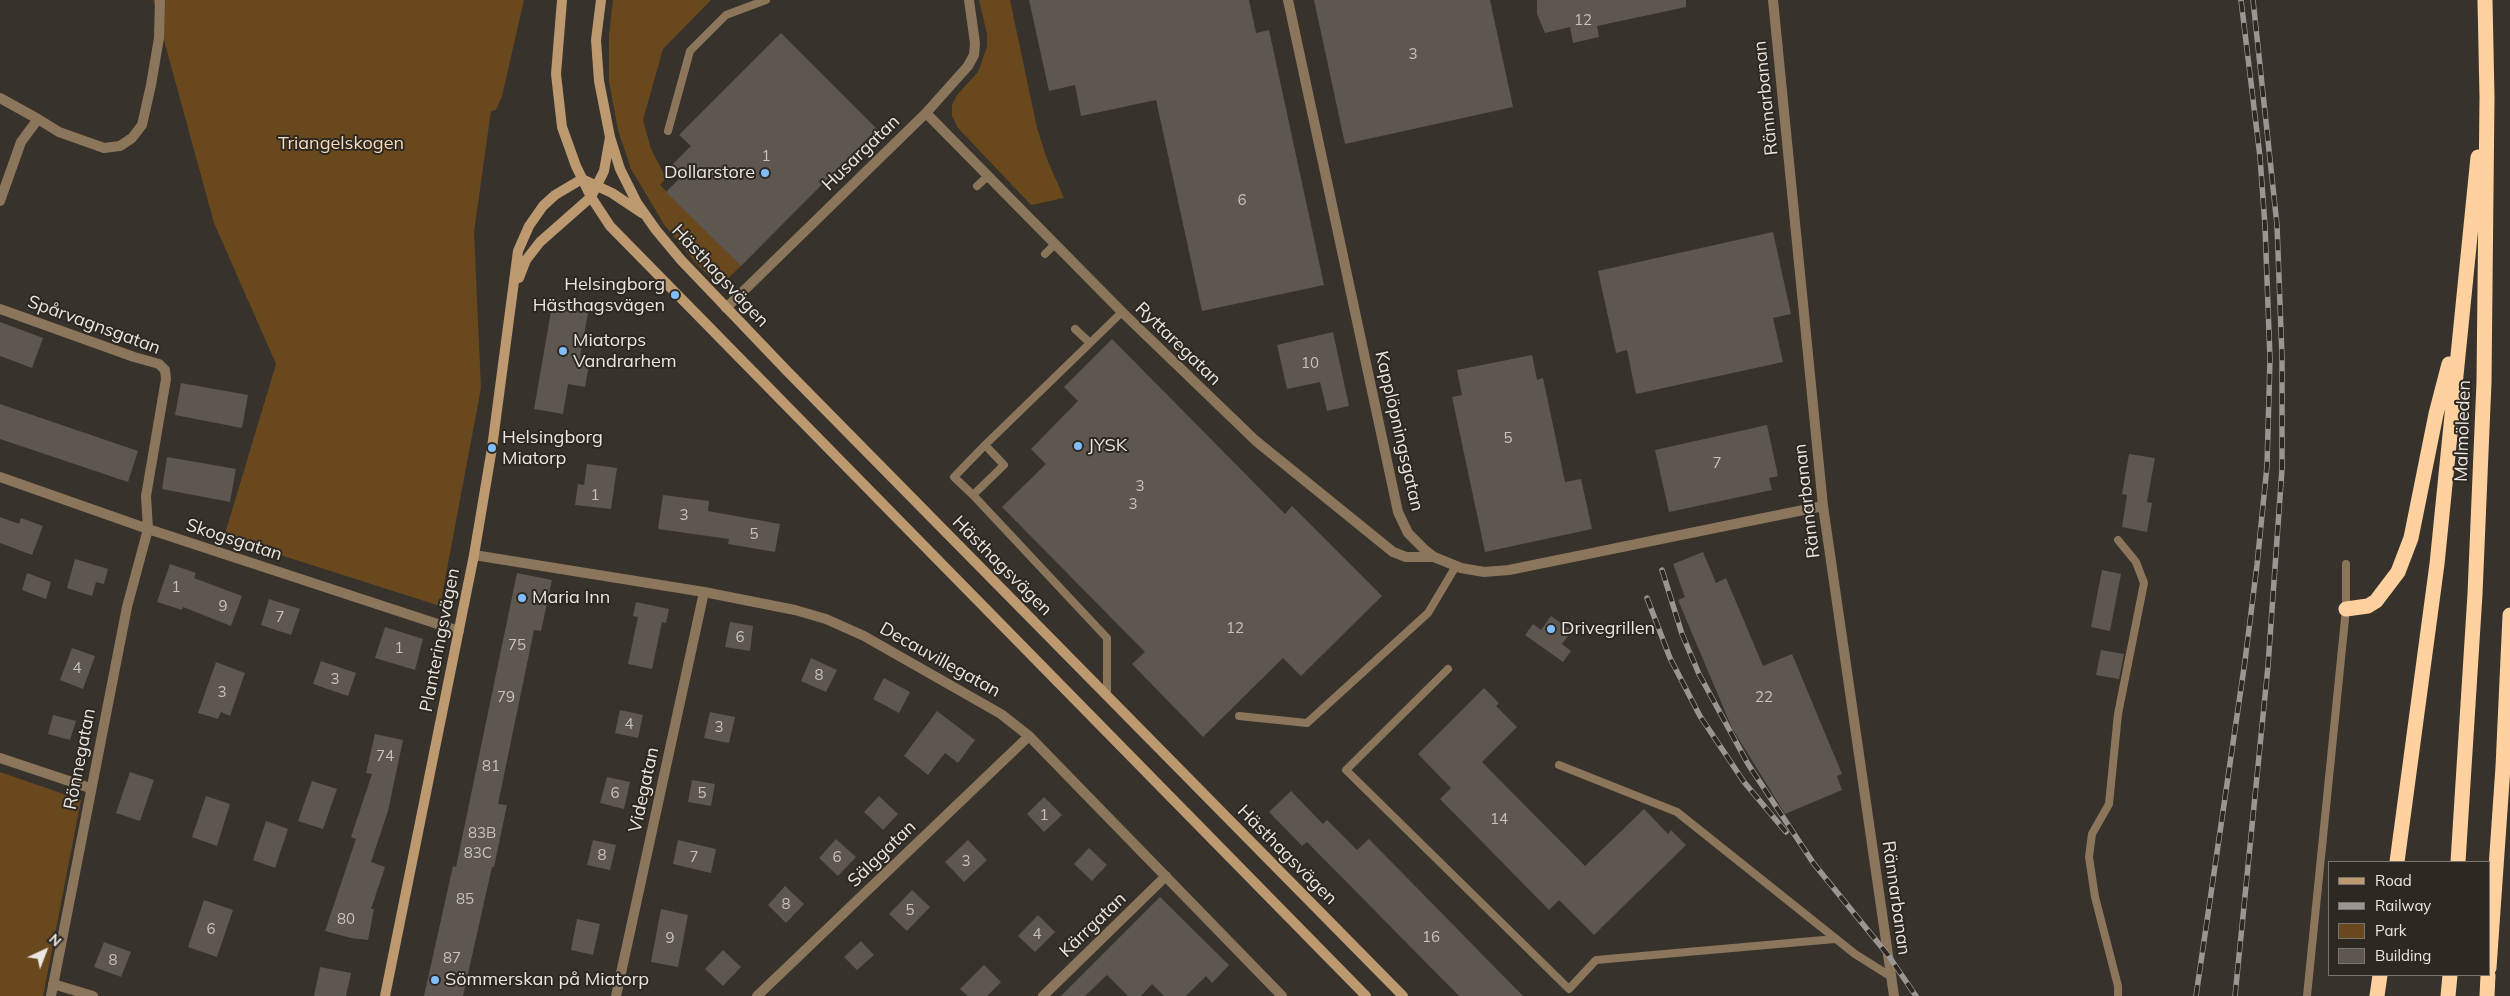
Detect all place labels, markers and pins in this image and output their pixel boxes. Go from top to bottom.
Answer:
place label: Dollarstore [664,162,755,184]
marker: Dollarstore [759,167,771,179]
place label: Helsingborg Hästhagsvägen [533,274,665,316]
marker: Helsingborg Hästhagsvägen [669,289,681,301]
place label: Miatorps Vandrarhem [573,330,677,372]
marker: Miatorps Vandrarhem [557,345,569,357]
place label: Helsingborg Miatorp [502,427,603,469]
place label: JYSK [1088,435,1127,457]
marker: JYSK [1072,440,1084,452]
marker: Helsingborg Miatorp [486,442,498,454]
place label: Maria Inn [532,587,610,609]
marker: Maria Inn [516,592,528,604]
place label: Drivegrillen [1561,618,1655,640]
marker: Drivegrillen [1545,623,1557,635]
place label: Sömmerskan på Miatorp [445,969,649,991]
marker: Sömmerskan på Miatorp [429,974,441,986]

